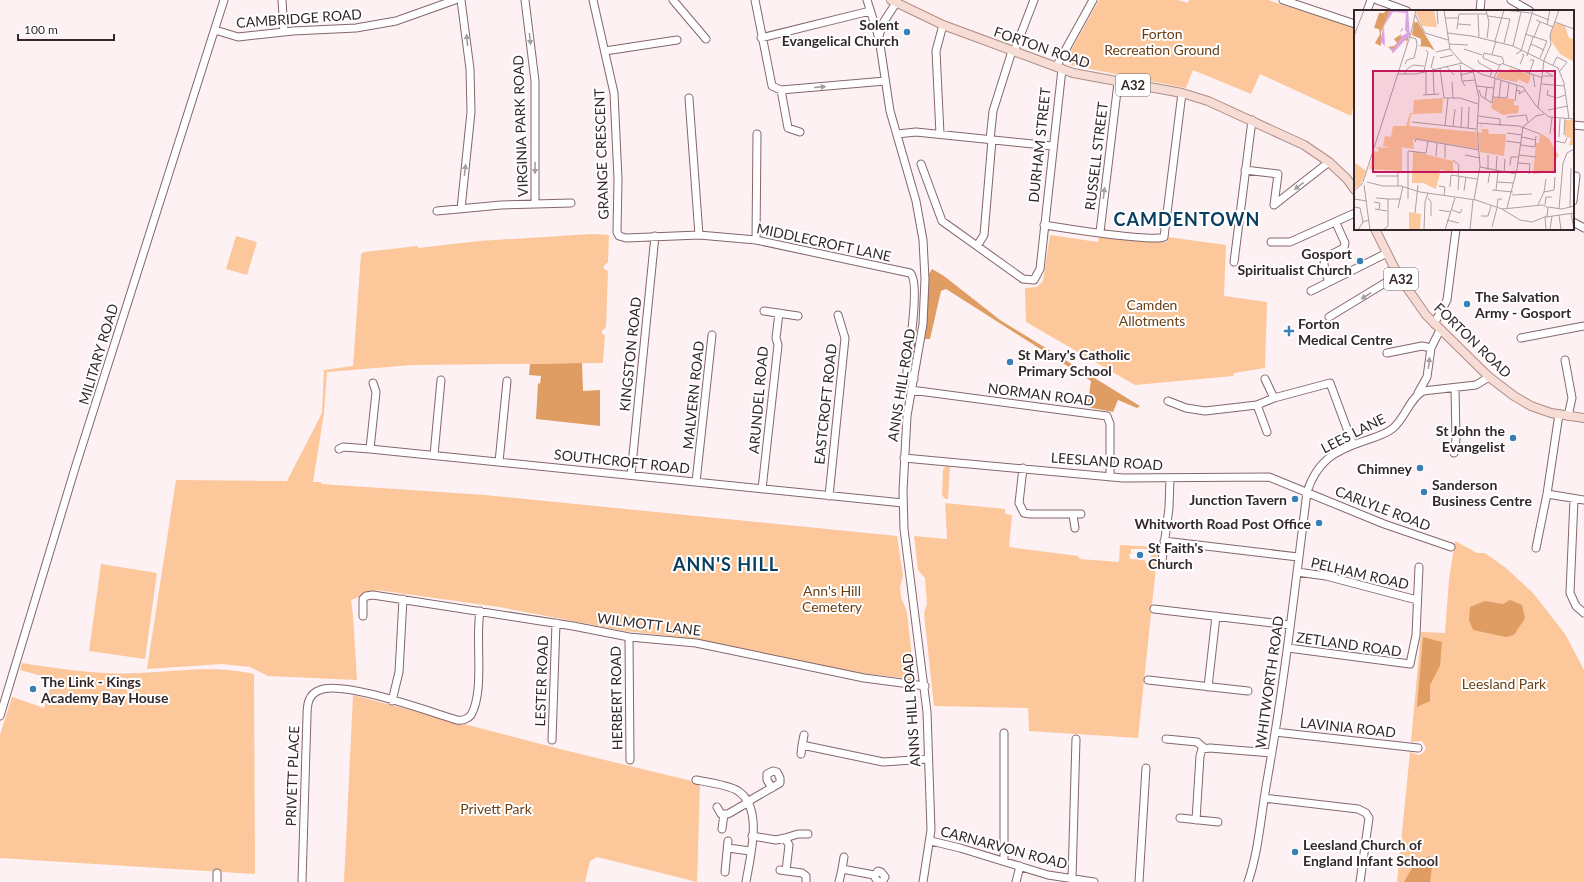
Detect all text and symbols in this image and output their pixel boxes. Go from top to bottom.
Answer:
street label: CAMBRIDGE ROAD [236,5,362,31]
inset map [1354,10,1574,230]
scale bar [18,16,114,42]
place label: Solent Evangelical Church [782,16,900,49]
text: 100 m [24,22,58,37]
street label: FORTON ROAD [992,23,1092,71]
park label: Forton Recreation Ground [1104,25,1220,58]
marker: Solent Evangelical Church [902,27,912,37]
one-way arrow [527,33,533,45]
one-way arrow [464,34,470,46]
street label: VIRGINIA PARK ROAD [509,55,531,197]
road number: A32 [1116,74,1150,96]
one-way arrow [814,83,826,90]
street label: DURHAM STREET [1025,86,1054,203]
street label: GRANGE CRESCENT [590,87,612,220]
street label: RUSSELL STREET [1081,100,1111,211]
one-way arrow [532,162,538,175]
one-way arrow [462,164,468,176]
one-way arrow [1293,182,1304,190]
one-way arrow [1101,187,1108,199]
district label: CAMDENTOWN [1114,208,1260,230]
street label: MIDDLECROFT LANE [755,219,893,265]
place label: Gosport Spiritualist Church [1237,245,1353,278]
marker: Gosport Spiritualist Church [1355,256,1365,266]
road number: A32 [1384,268,1418,290]
place label: The Salvation Army - Gosport [1474,288,1572,321]
one-way arrow [1360,292,1371,300]
street label: KINGSTON ROAD [616,296,644,412]
park label: Camden Allotments [1119,296,1185,329]
street label: FORTON ROAD [1431,299,1515,381]
marker: The Salvation Army - Gosport [1462,299,1472,309]
street label: MILITARY ROAD [75,301,121,407]
place label: Forton Medical Centre [1298,315,1393,348]
marker: Forton Medical Centre [1283,325,1295,337]
street label: ANNS HILL ROAD [884,327,918,443]
street label: MALVERN ROAD [679,340,707,450]
street label: EASTCROFT ROAD [810,343,840,465]
street label: ARUNDEL ROAD [745,345,771,455]
place label: St Mary's Catholic Primary School [1018,346,1131,379]
marker: St Mary's Catholic Primary School [1005,357,1015,367]
one-way arrow [1426,357,1433,369]
street label: NORMAN ROAD [987,379,1095,409]
street label: LEES LANE [1318,410,1388,456]
place label: St John the Evangelist [1436,422,1506,455]
marker: St John the Evangelist [1508,433,1518,443]
street label: SOUTHCROFT ROAD [553,445,691,477]
street label: LEESLAND ROAD [1050,449,1164,473]
place label: Chimney [1357,460,1413,477]
marker: Chimney [1415,463,1425,473]
place label: Sanderson Business Centre [1432,476,1532,509]
street label: CARLYLE ROAD [1333,482,1433,534]
marker: Sanderson Business Centre [1419,487,1429,497]
place label: Junction Tavern [1189,491,1287,508]
marker: Junction Tavern [1290,494,1300,504]
place label: Whitworth Road Post Office [1134,515,1312,532]
marker: Whitworth Road Post Office [1314,518,1324,528]
place label: St Faith's Church [1148,539,1203,572]
marker: St Faith's Church [1135,550,1145,560]
district label: ANN'S HILL [672,553,779,575]
street label: PELHAM ROAD [1309,553,1411,593]
park label: Ann's Hill Cemetery [802,582,863,615]
street label: WILMOTT LANE [596,609,702,639]
street label: WHITWORTH ROAD [1251,615,1287,749]
street label: ZETLAND ROAD [1295,628,1403,660]
street label: LESTER ROAD [531,635,551,727]
street label: HERBERT ROAD [607,646,625,750]
street label: ANNS HILL ROAD [899,653,923,767]
place label: The Link - Kings Academy Bay House [40,673,169,706]
park label: Leesland Park [1462,675,1547,692]
marker: The Link - Kings Academy Bay House [28,684,38,694]
street label: LAVINIA ROAD [1299,714,1397,740]
street label: PRIVETT PLACE [282,725,302,827]
park label: Privett Park [460,800,533,817]
street label: CARNARVON ROAD [939,822,1069,872]
place label: Leesland Church of England Infant School [1303,836,1438,869]
marker: Leesland Church of England Infant School [1290,847,1300,857]

